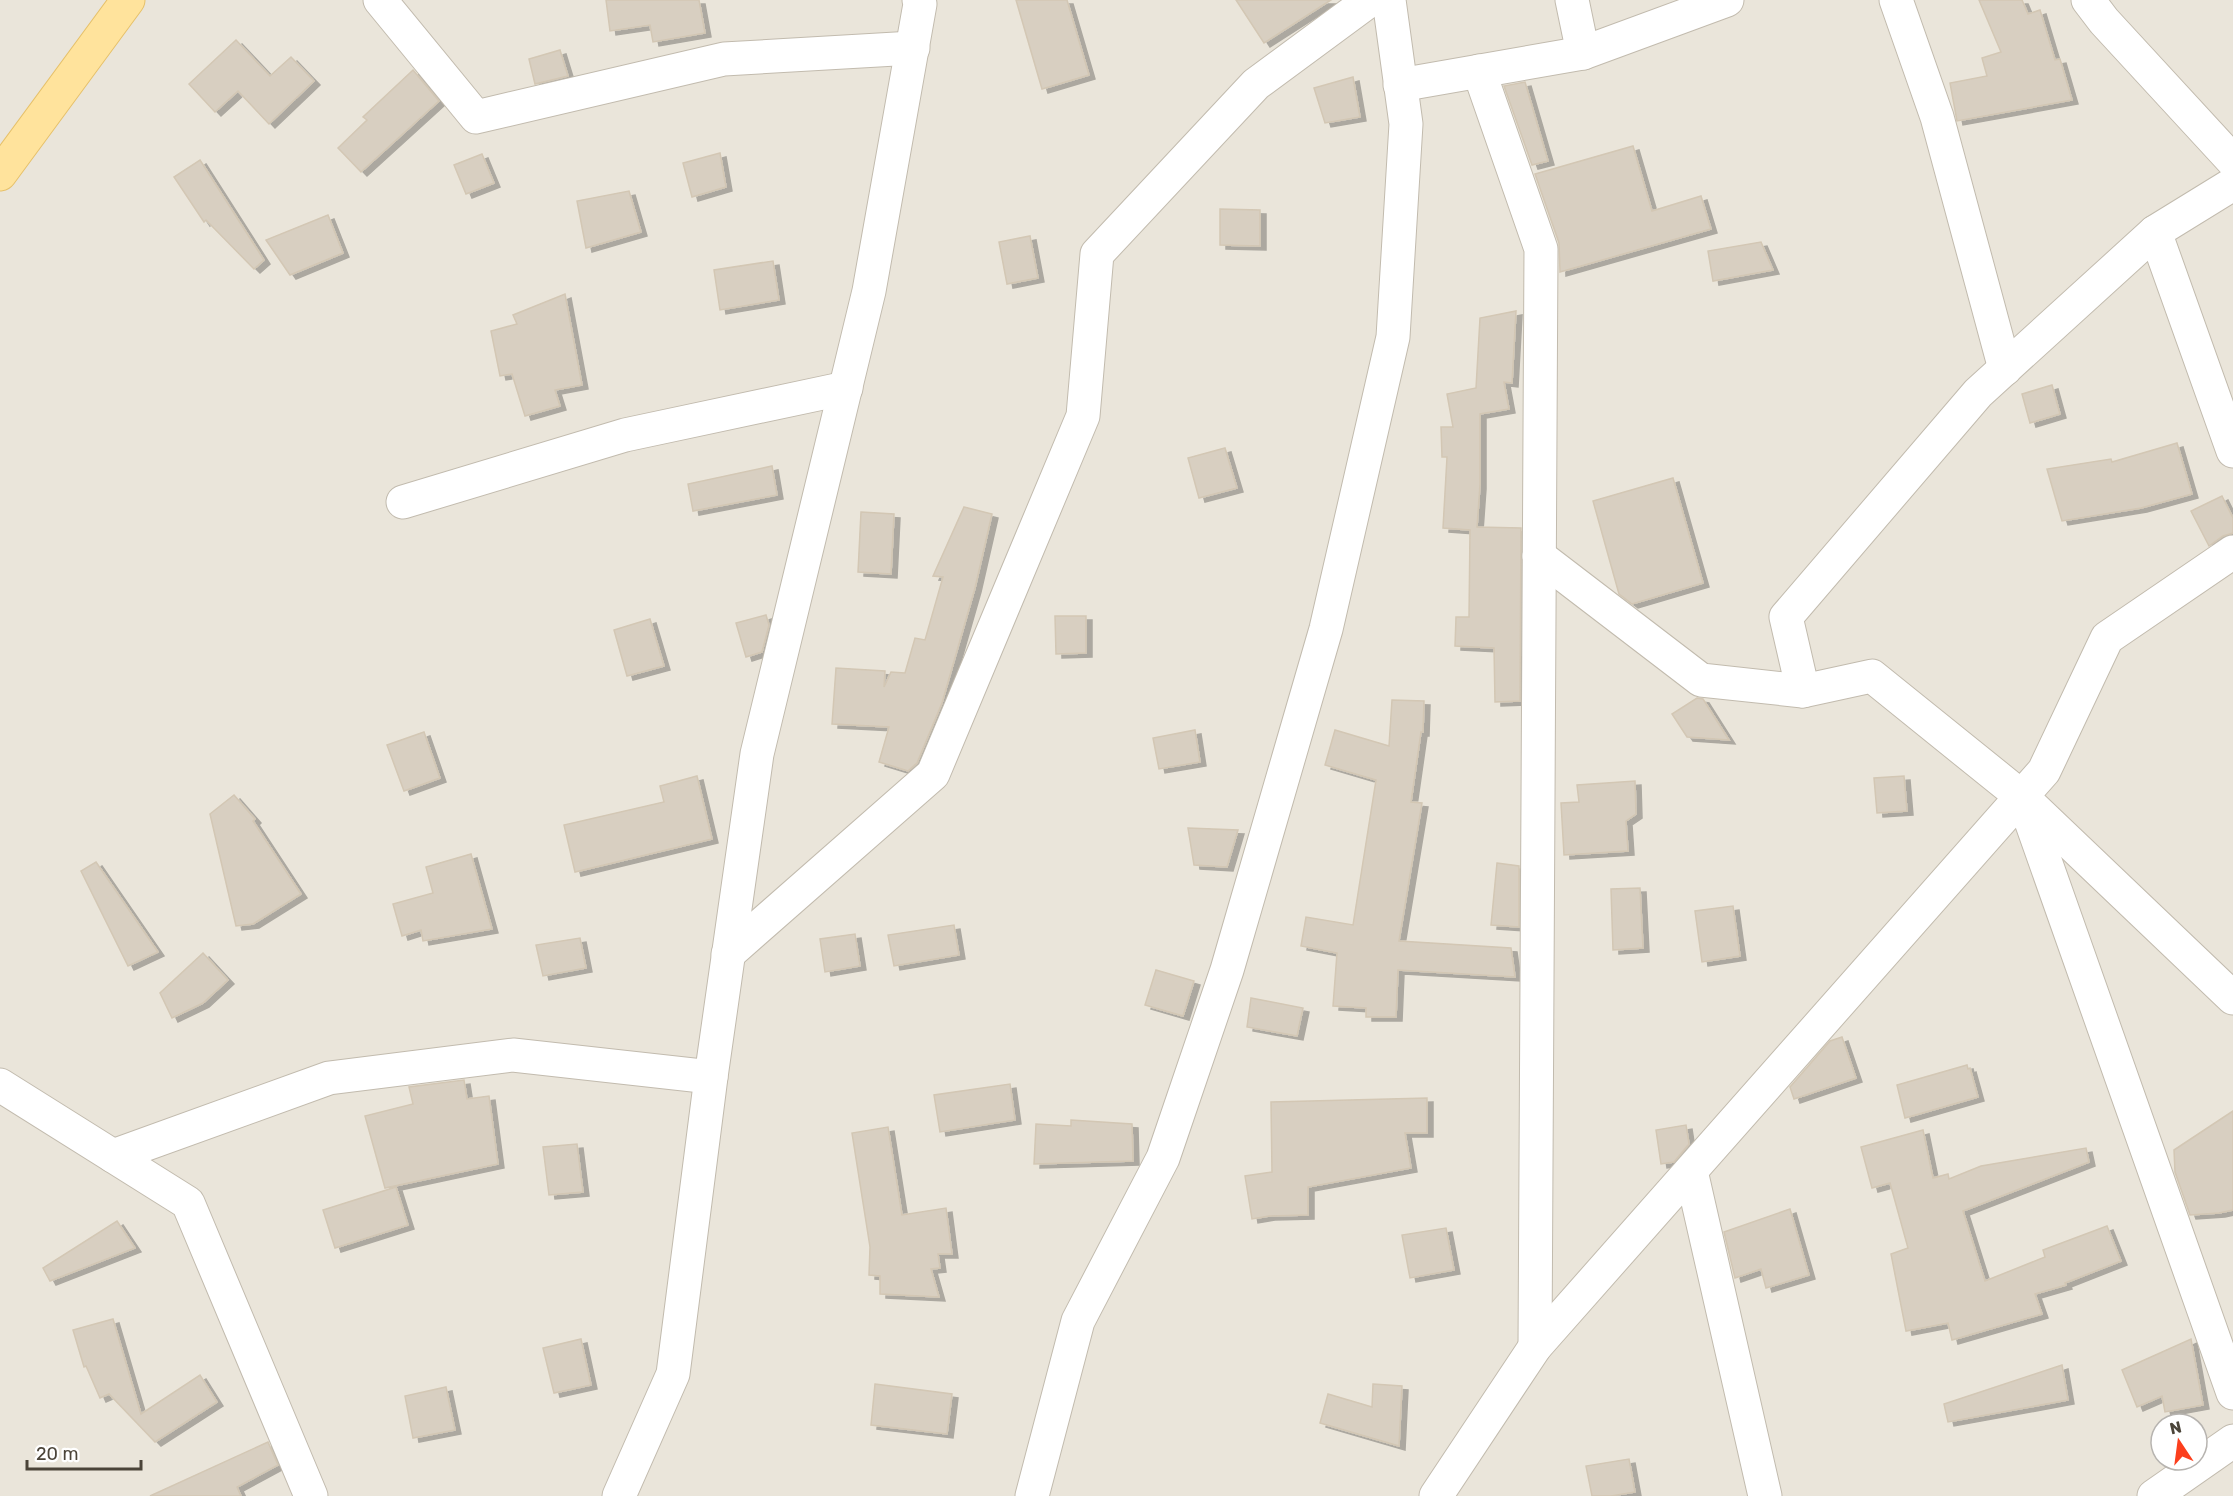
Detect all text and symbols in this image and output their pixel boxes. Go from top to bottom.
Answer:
north arrow [2149,1412,2209,1472]
text: N [2168,1417,2183,1438]
scale bar [27,1433,141,1471]
text: 20 m [36,1443,78,1465]

